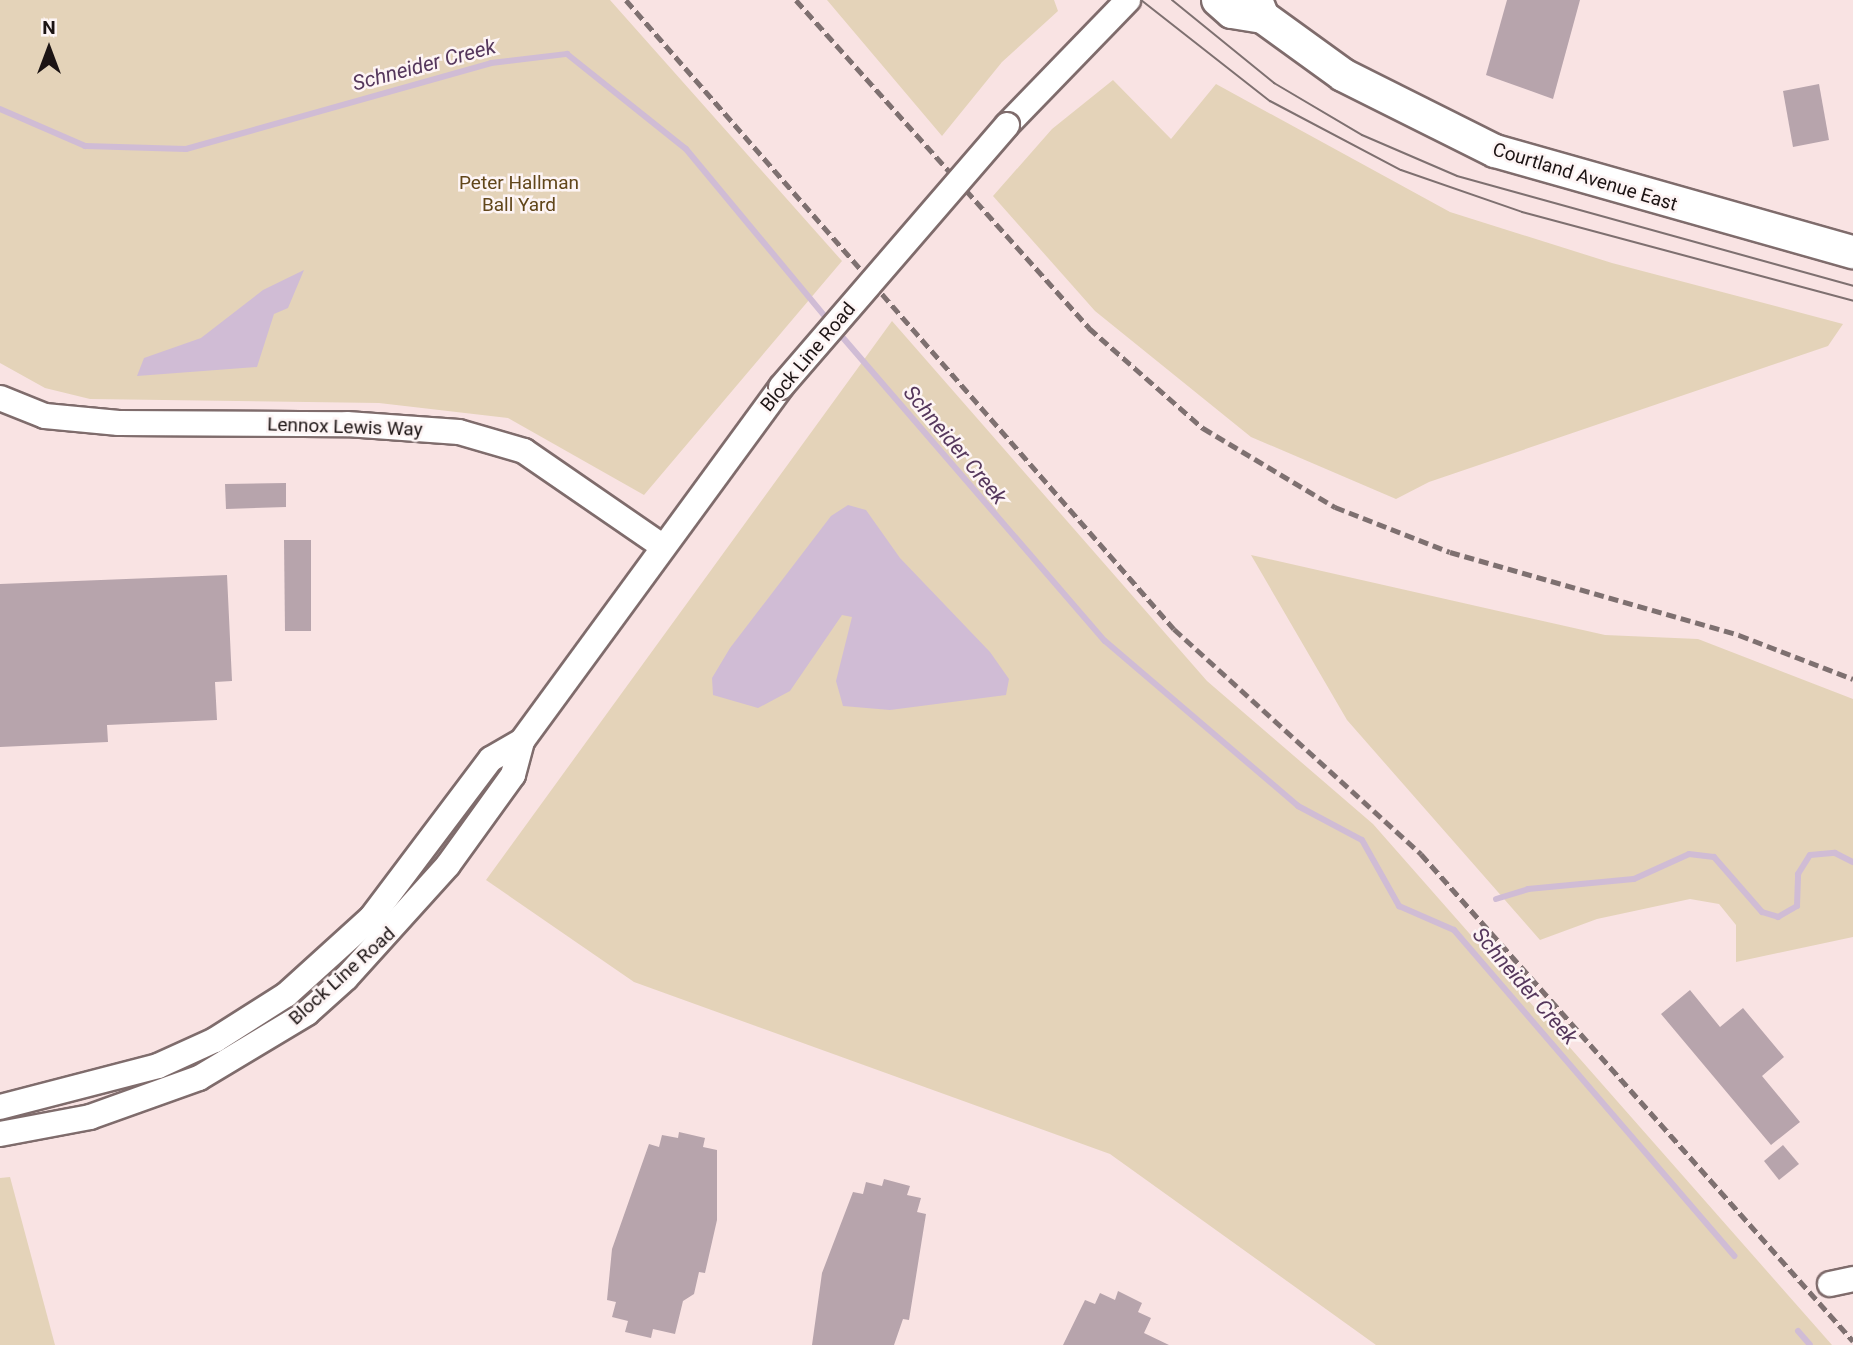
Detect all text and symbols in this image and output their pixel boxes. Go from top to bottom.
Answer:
north arrow [14,14,84,84]
text: N [42,16,56,39]
water label: Schneider Creek [350,34,498,96]
street label: Courtland Avenue East [1490,138,1680,216]
park label: Peter Hallman Ball Yard [459,172,579,216]
street label: Block Line Road [756,298,860,416]
water label: Schneider Creek [898,381,1012,509]
street label: Lennox Lewis Way [267,413,423,441]
street label: Block Line Road [284,922,400,1030]
water label: Schneider Creek [1467,922,1583,1050]

